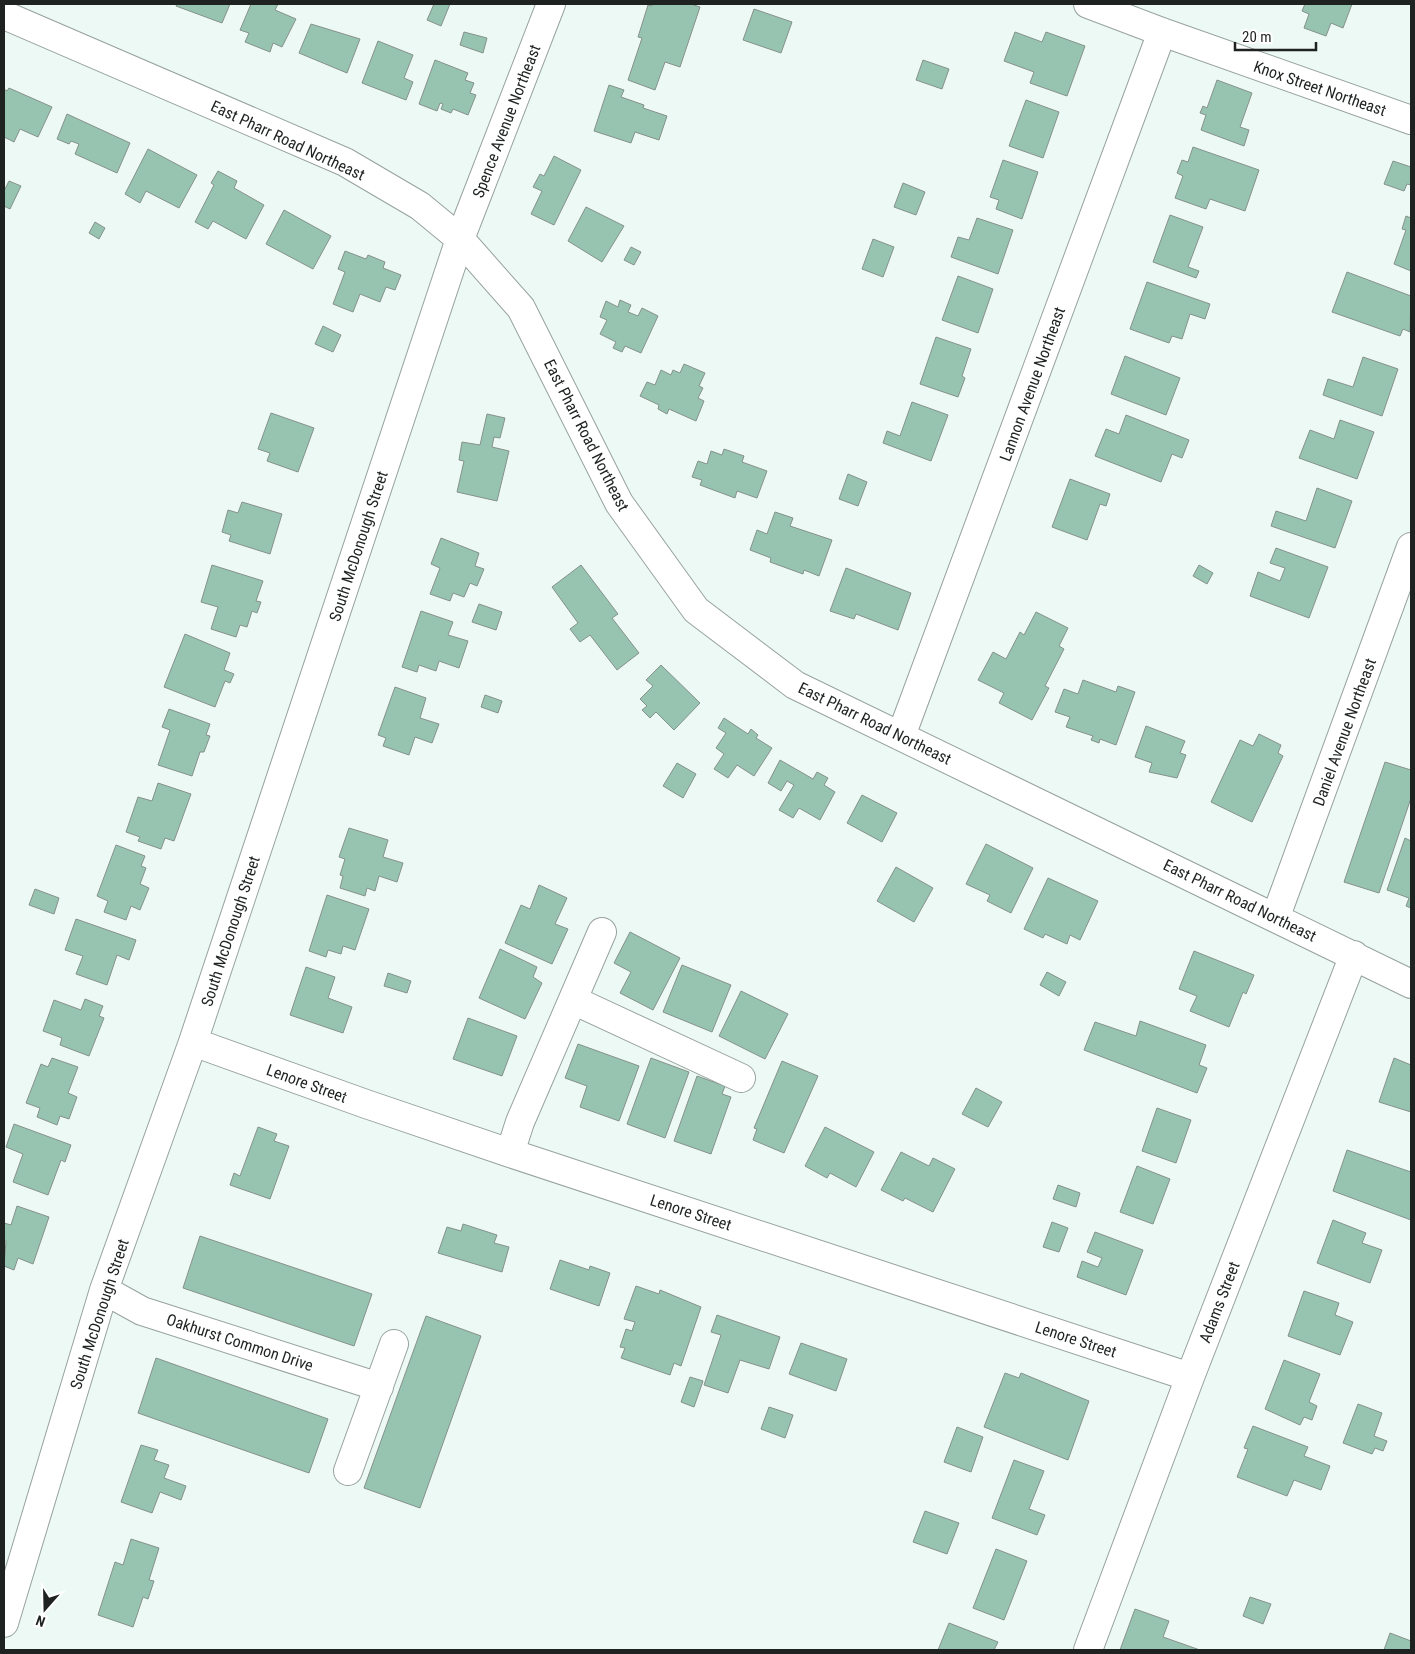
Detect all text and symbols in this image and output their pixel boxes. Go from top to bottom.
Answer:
scale bar [1235,20,1316,52]
text: 20 m [1242,28,1272,46]
street label: Spence Avenue Northeast [468,42,545,200]
street label: Knox Street Northeast [1251,57,1389,120]
street label: East Pharr Road Northeast [208,96,368,185]
street label: Lannon Avenue Northeast [996,304,1069,464]
street label: East Pharr Road Northeast [540,356,633,514]
street label: South McDonough Street [325,468,392,624]
street label: Daniel Avenue Northeast [1309,656,1380,809]
street label: East Pharr Road Northeast [795,678,955,769]
street label: South McDonough Street [197,853,264,1009]
street label: East Pharr Road Northeast [1160,855,1320,946]
street label: Lenore Street [264,1060,350,1107]
street label: Lenore Street [648,1190,734,1235]
street label: South McDonough Street [66,1236,133,1392]
street label: Adams Street [1195,1259,1244,1345]
street label: Oakhurst Common Drive [164,1310,316,1375]
street label: Lenore Street [1033,1317,1119,1362]
north arrow [20,1584,70,1634]
text: N [34,1612,47,1630]

